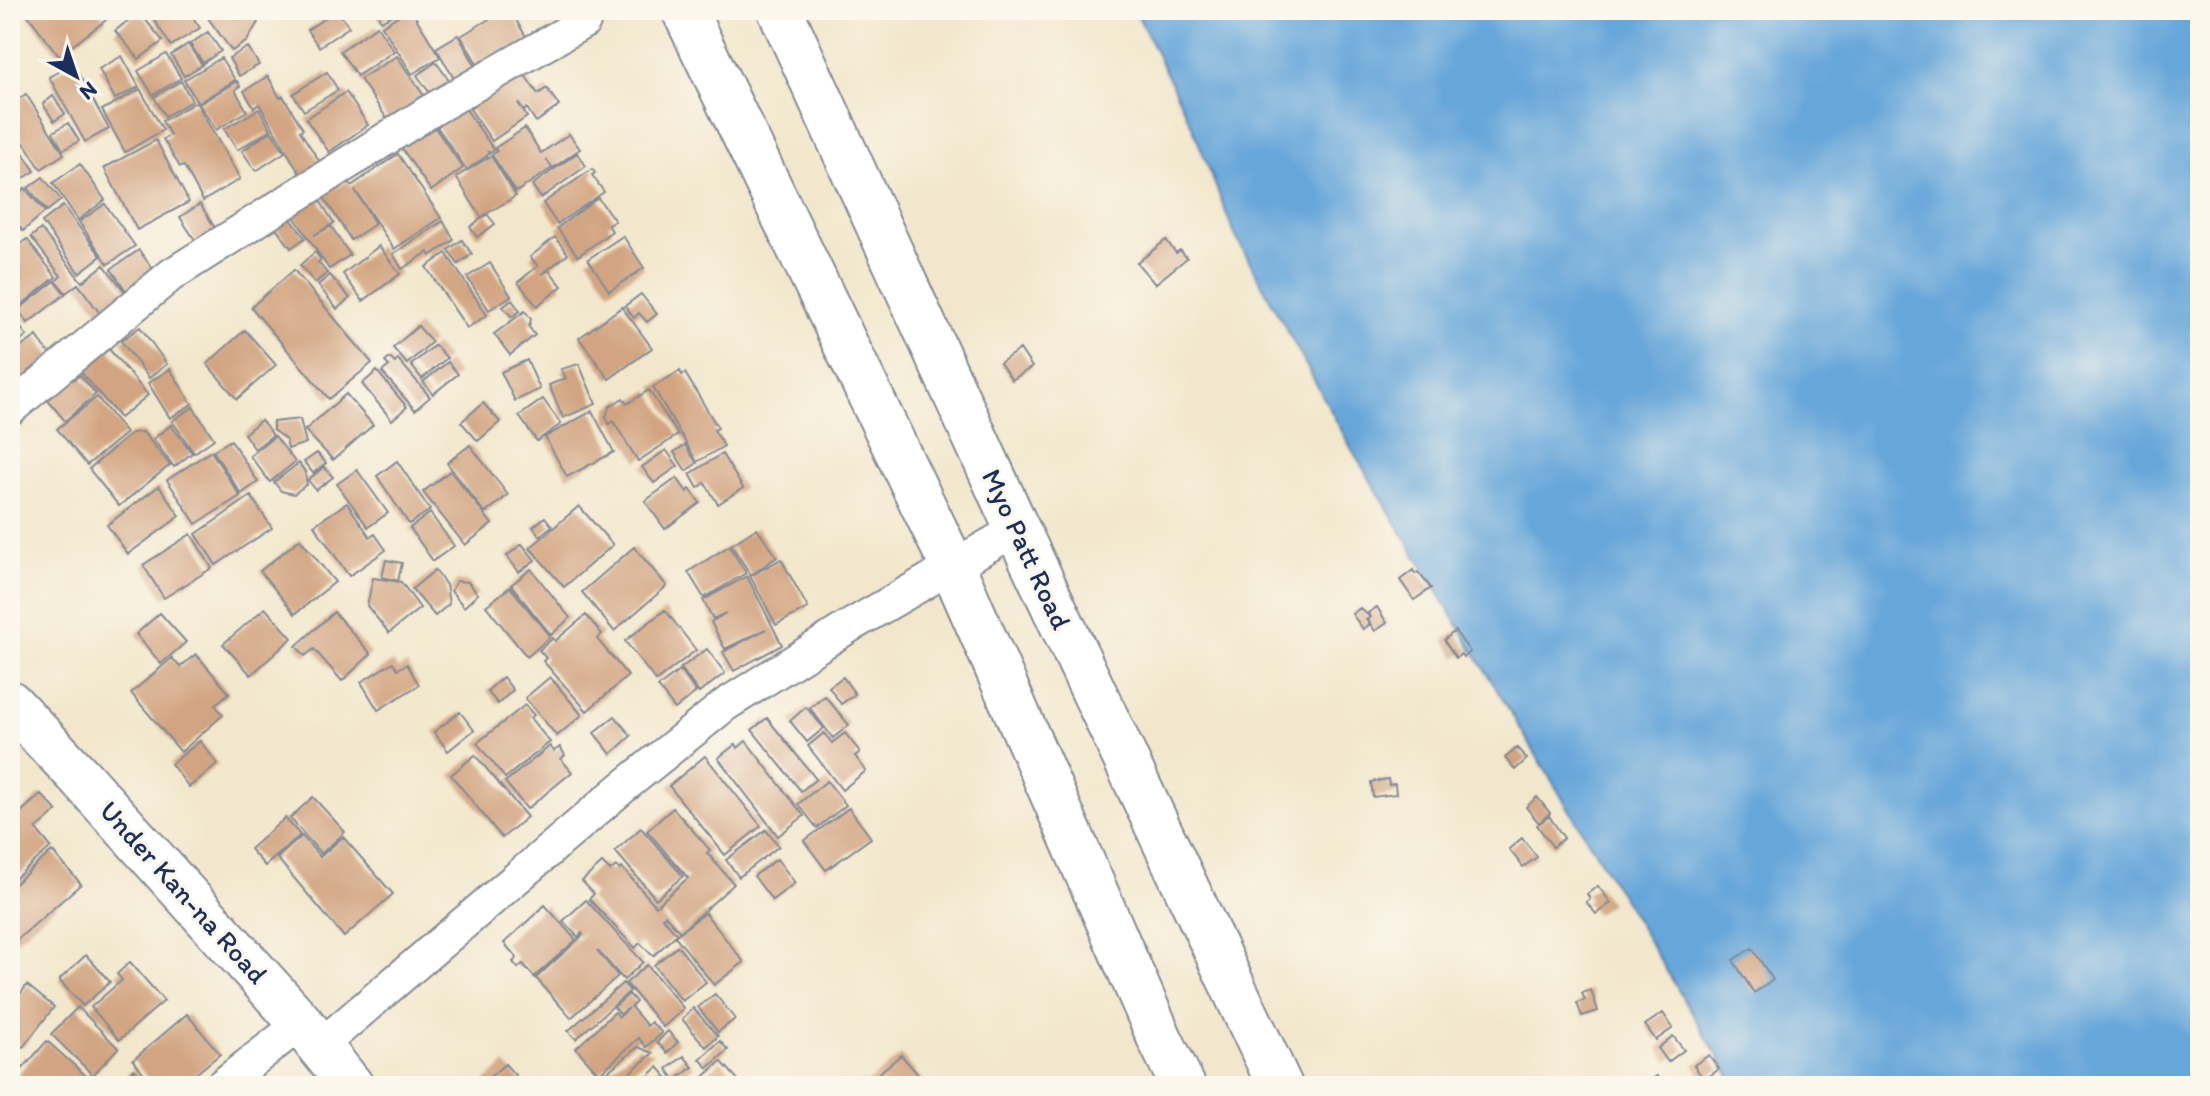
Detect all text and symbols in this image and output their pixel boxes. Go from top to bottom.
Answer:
north arrow [36,36,116,116]
text: N [74,76,103,106]
street label: Myo Patt Road [975,463,1079,635]
street label: Under Kan-na Road [93,793,275,991]

